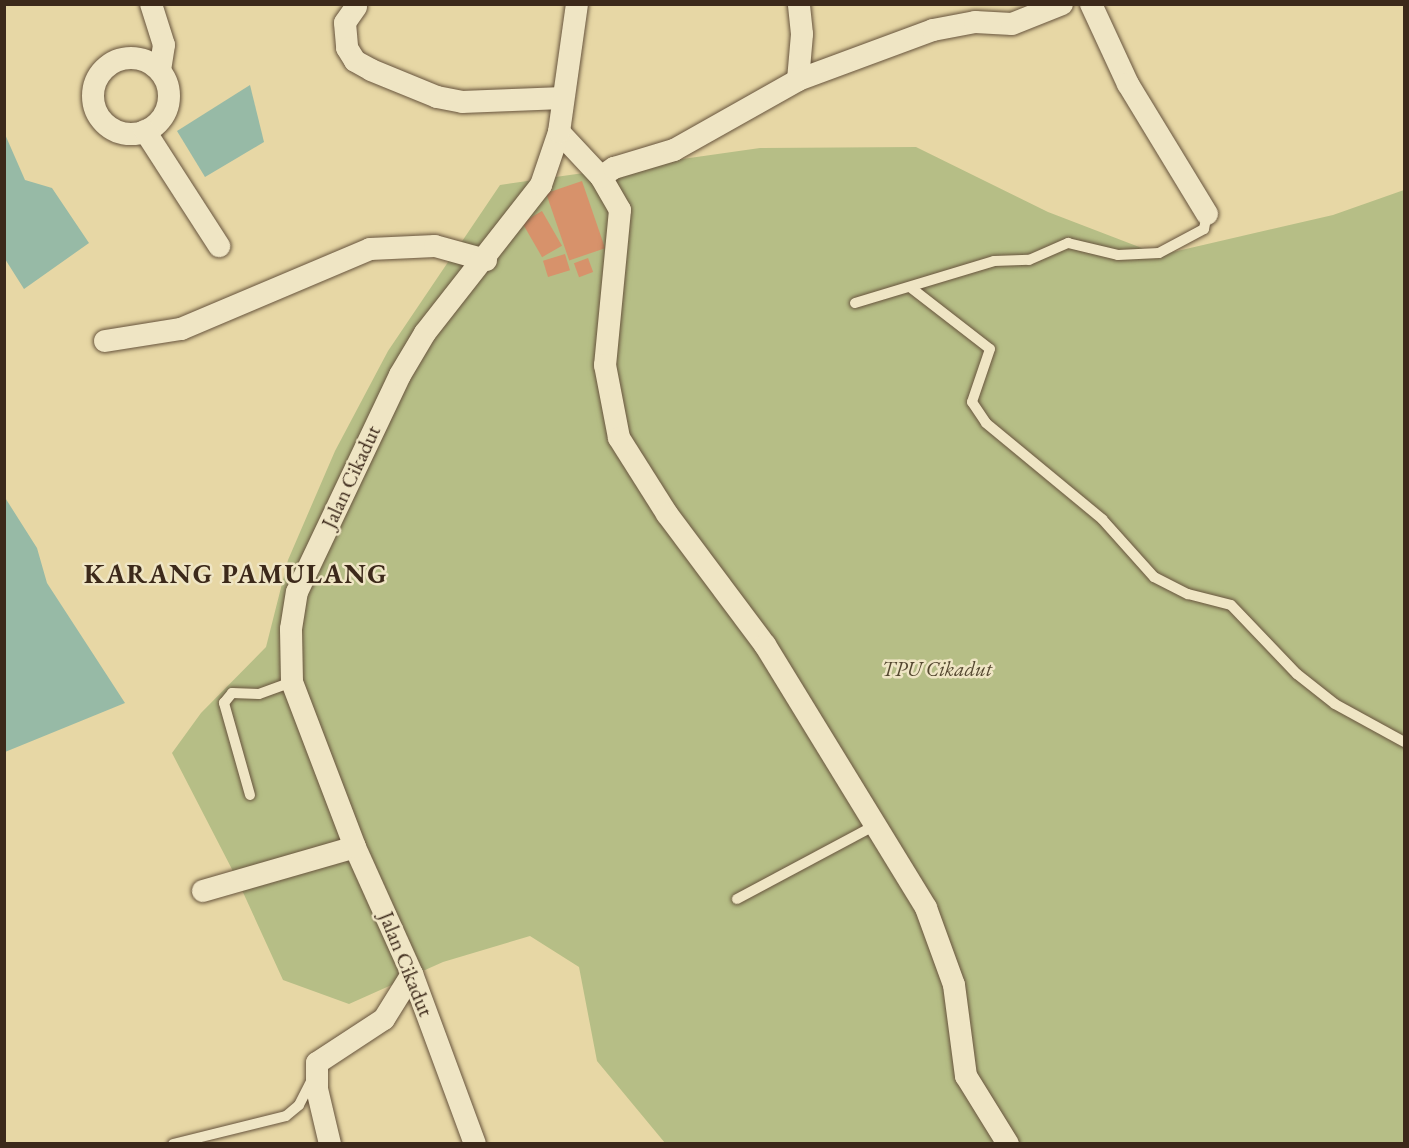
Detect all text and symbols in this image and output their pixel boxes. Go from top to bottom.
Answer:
street label: Jalan Cikadut [316,421,386,533]
district label: KARANG PAMULANG [84,558,388,590]
park label: TPU Cikadut [882,656,992,682]
street label: Jalan Cikadut [374,908,438,1020]

